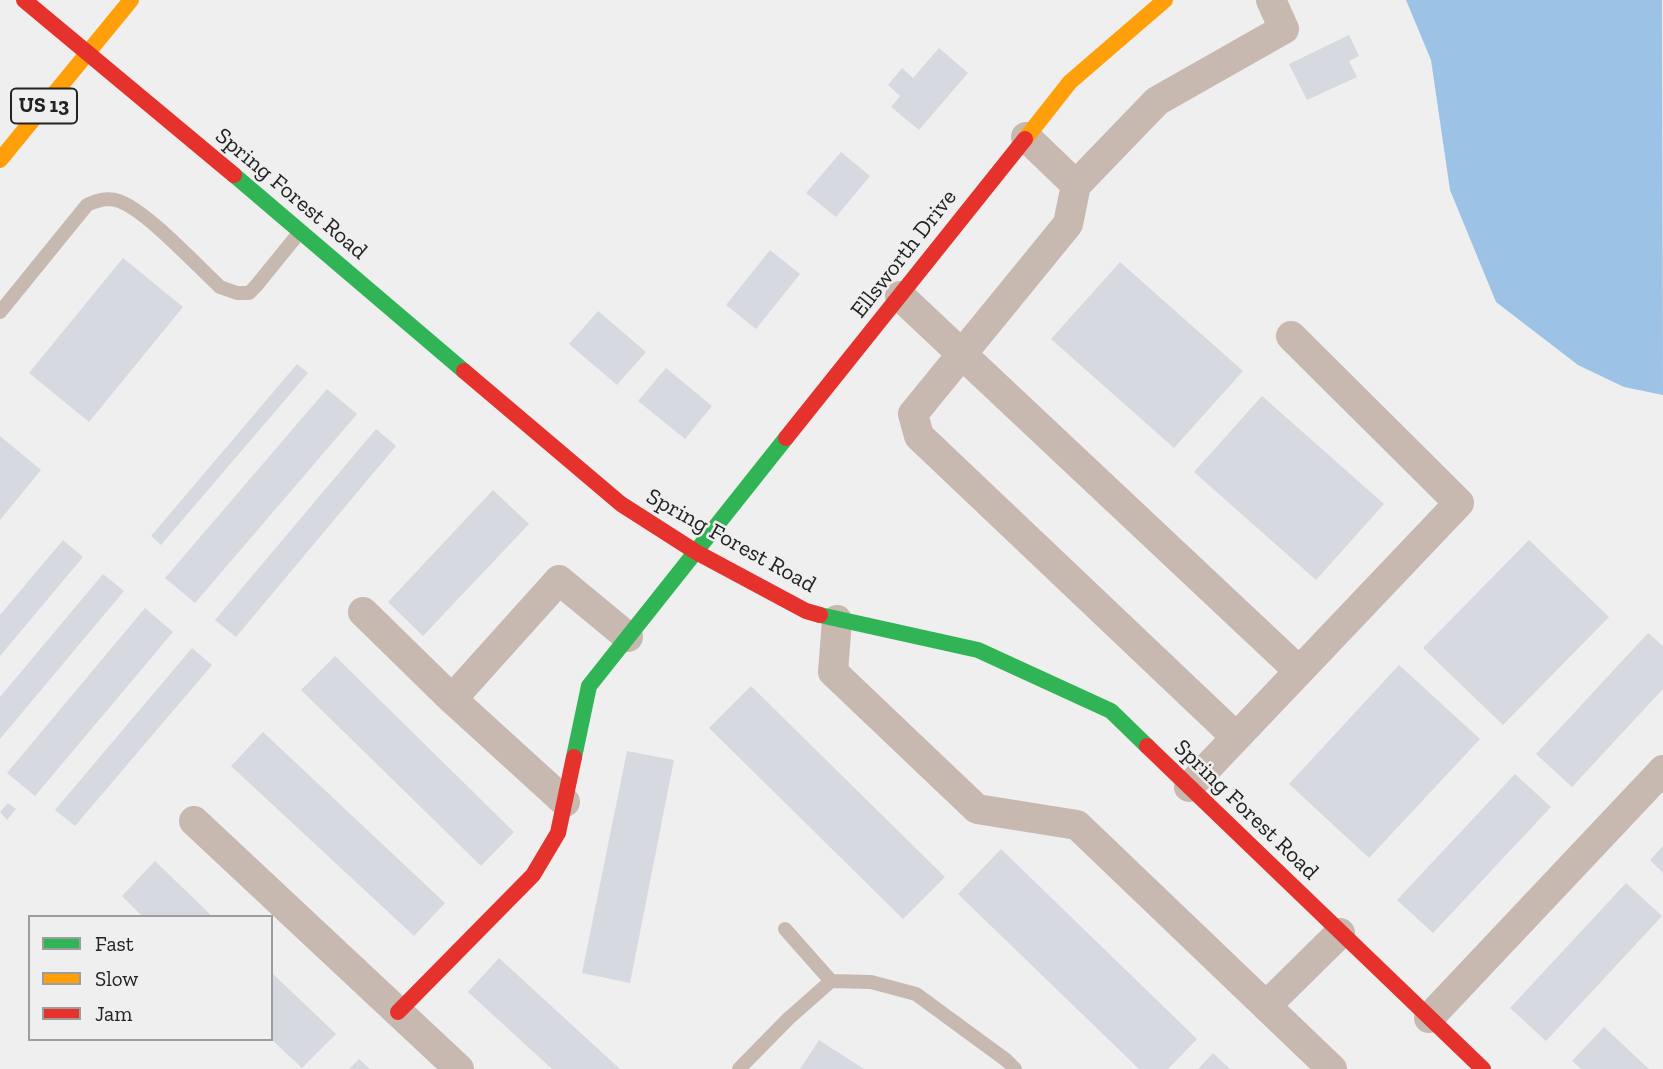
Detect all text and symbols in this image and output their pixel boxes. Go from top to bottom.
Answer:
road number: US 13 [11,88,77,124]
street label: Spring Forest Road [209,122,373,266]
street label: Ellsworth Drive [845,184,963,324]
street label: Spring Forest Road [641,483,821,599]
street label: Spring Forest Road [1168,734,1324,886]
legend [28,915,273,1041]
text: Fast [95,931,134,956]
text: Slow [95,966,138,991]
text: Jam [95,1001,132,1026]

